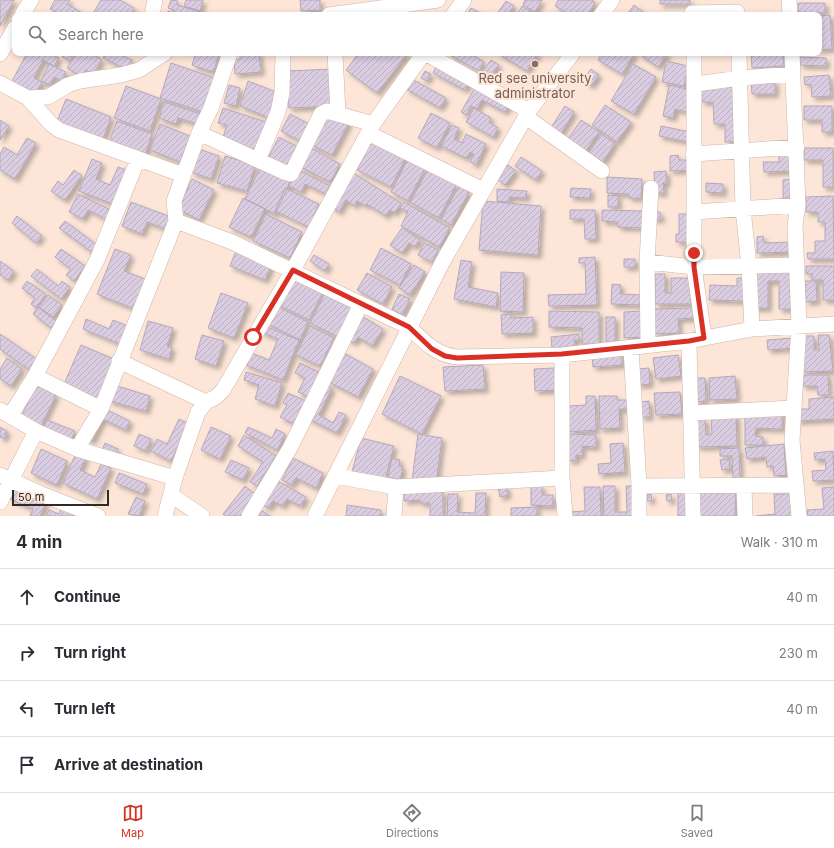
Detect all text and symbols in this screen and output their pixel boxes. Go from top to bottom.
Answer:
search box [12,12,822,56]
icon: search [26,23,48,45]
text: Search here [58,25,144,44]
marker: Red see university administrator [530,59,540,69]
place label: Red see university administrator [479,70,591,101]
route end [685,244,703,262]
route start [244,328,262,346]
scale bar [12,488,109,507]
text: 50 m [18,490,44,504]
text: 4 min [16,532,62,552]
text: Walk · 310 m [741,534,818,550]
icon: ahead [16,586,38,608]
text: Continue [54,587,121,606]
text: 40 m [786,589,818,605]
icon: right [16,642,38,664]
text: Turn right [54,643,126,662]
text: 230 m [779,645,818,661]
icon: left [16,698,38,720]
text: Turn left [54,699,115,718]
text: 40 m [786,701,818,717]
icon: arrive [16,754,38,776]
text: Arrive at destination [54,755,203,774]
tab: Map [121,802,144,840]
tab: Directions [386,802,439,840]
tab: Saved [681,802,713,840]

